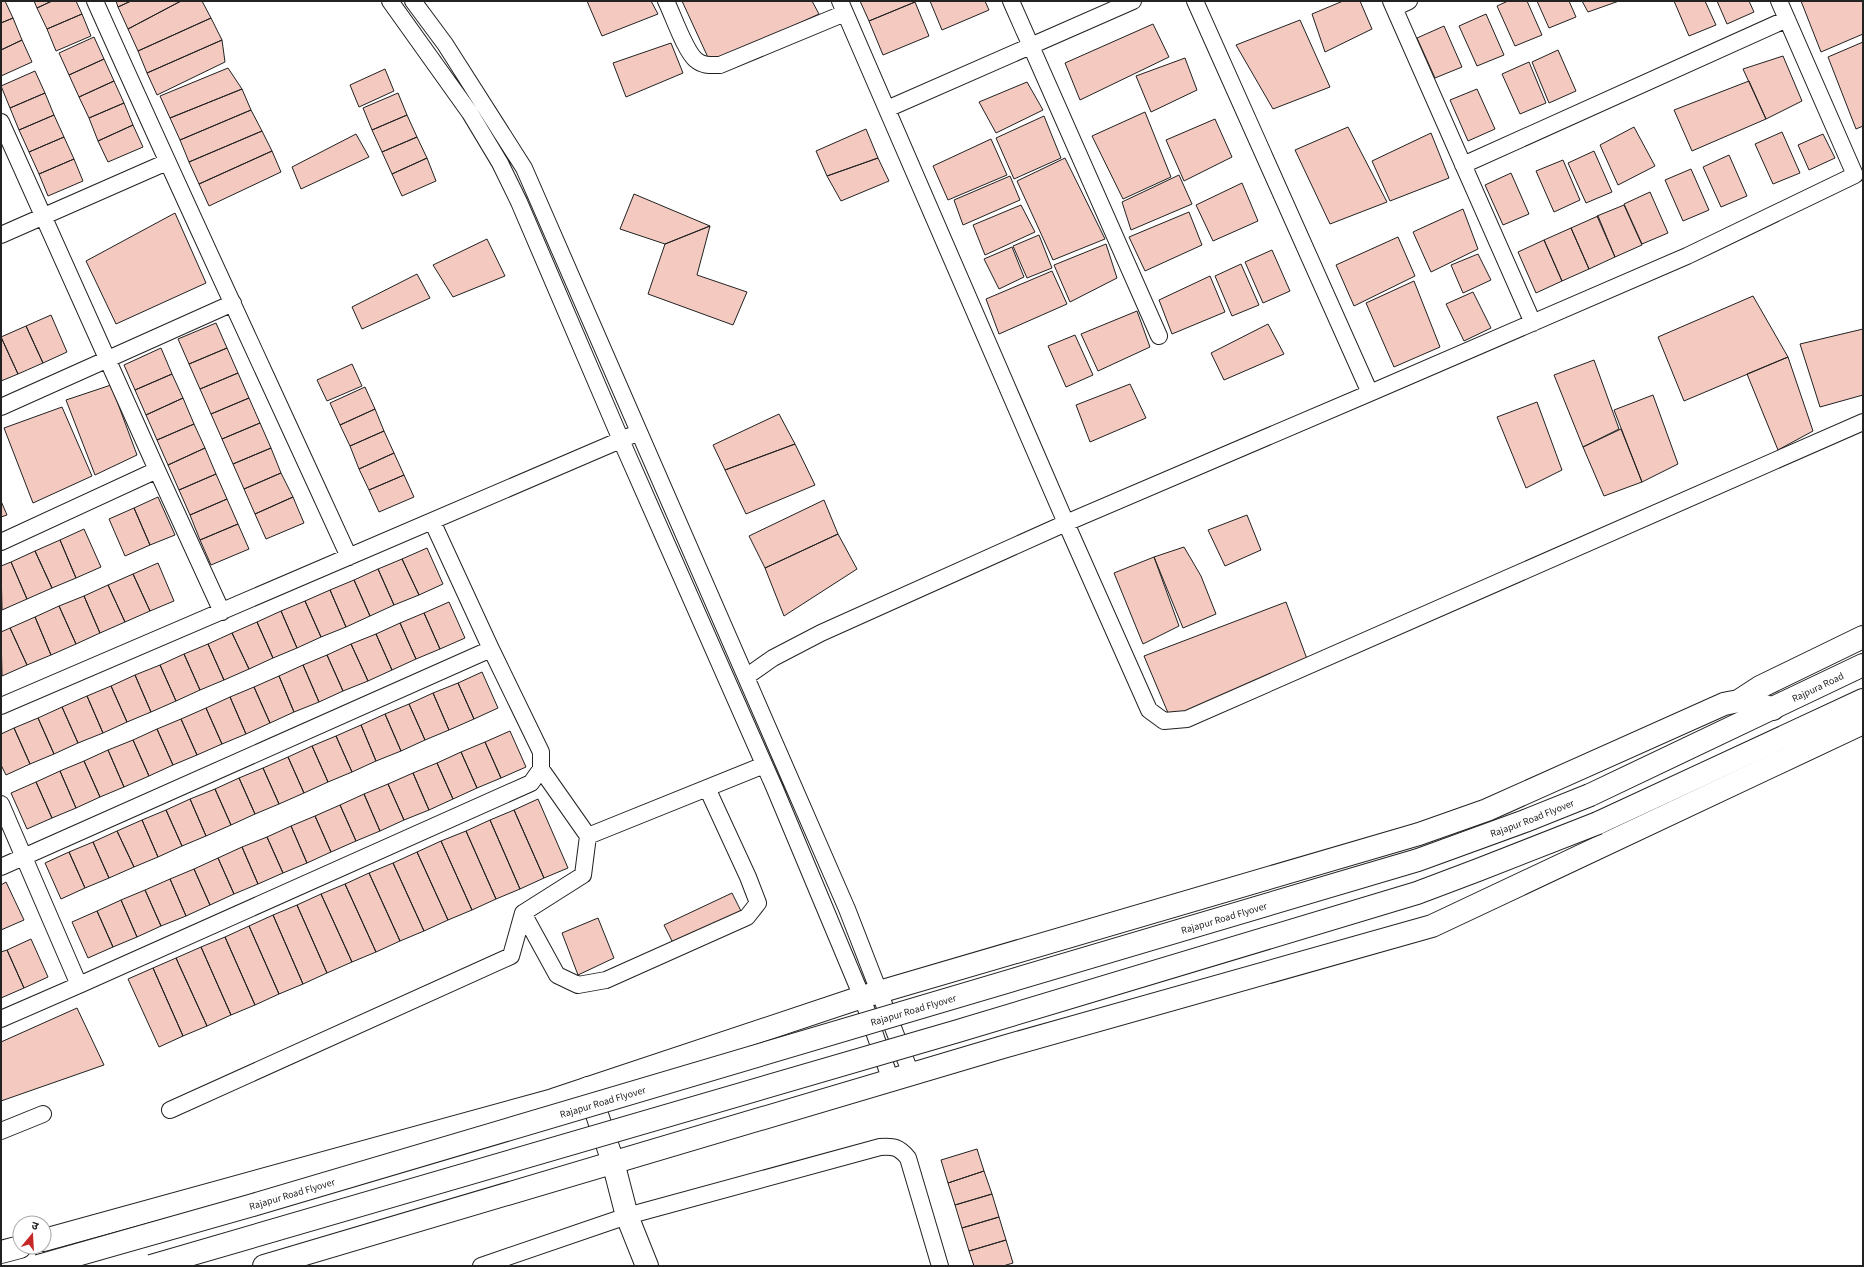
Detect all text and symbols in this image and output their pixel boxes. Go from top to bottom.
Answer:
street label: Rajpura Road [1790,669,1846,706]
street label: Rajapur Road Flyover [1488,796,1577,841]
street label: Rajapur Road Flyover [1180,899,1269,938]
street label: Rajapur Road Flyover [869,991,959,1030]
street label: Rajapur Road Flyover [558,1083,648,1122]
street label: Rajapur Road Flyover [248,1175,337,1214]
north arrow [12,1215,52,1255]
text: उ [30,1218,41,1234]

